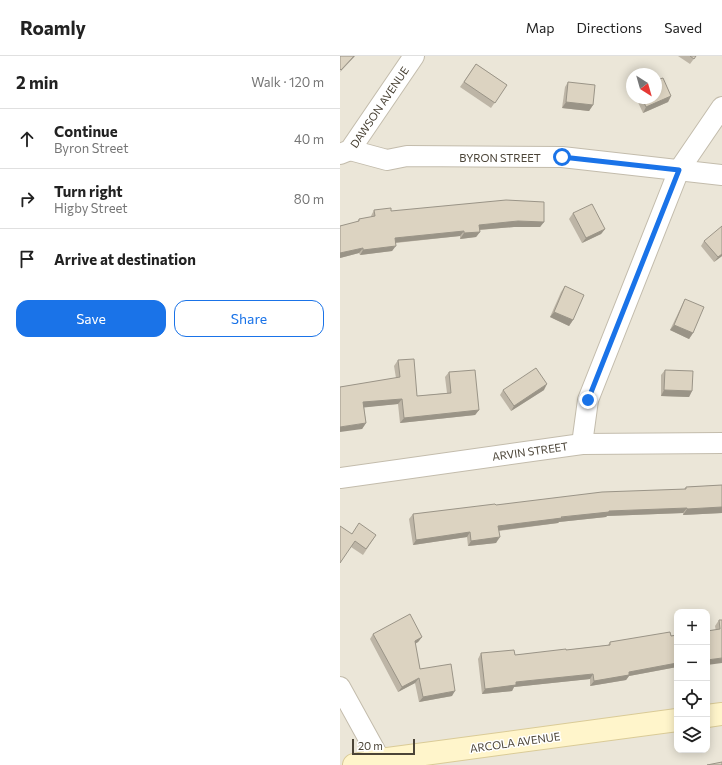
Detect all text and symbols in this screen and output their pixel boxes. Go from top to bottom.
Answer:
text: Roamly [20,16,86,39]
text: Map [526,19,555,36]
text: Directions [577,19,642,36]
text: Saved [664,19,702,36]
street label: DAWSON AVENUE [347,64,411,150]
north arrow [626,68,662,104]
text: 2 min [16,72,58,93]
text: Walk · 120 m [251,74,324,90]
text: Continue [54,122,118,140]
icon: ahead [16,128,38,150]
text: 40 m [294,131,324,147]
text: Byron Street [54,140,128,156]
route start [553,148,571,166]
street label: BYRON STREET [459,151,541,164]
text: Turn right [54,182,123,200]
icon: right [16,188,38,210]
text: 80 m [294,191,324,207]
text: Higby Street [54,200,128,216]
icon: arrive [16,248,38,270]
text: Arrive at destination [54,250,196,268]
button: Save [16,300,166,337]
button: Share [174,300,324,337]
route end [579,391,597,409]
street label: ARVIN STREET [491,439,569,463]
map controls [674,609,710,753]
button: + [674,609,710,645]
button: − [674,645,710,681]
button: locate [674,681,710,717]
button: layers [674,717,710,753]
street label: ARCOLA AVENUE [469,729,561,755]
scale bar [352,737,415,756]
text: 20 m [358,739,383,752]

